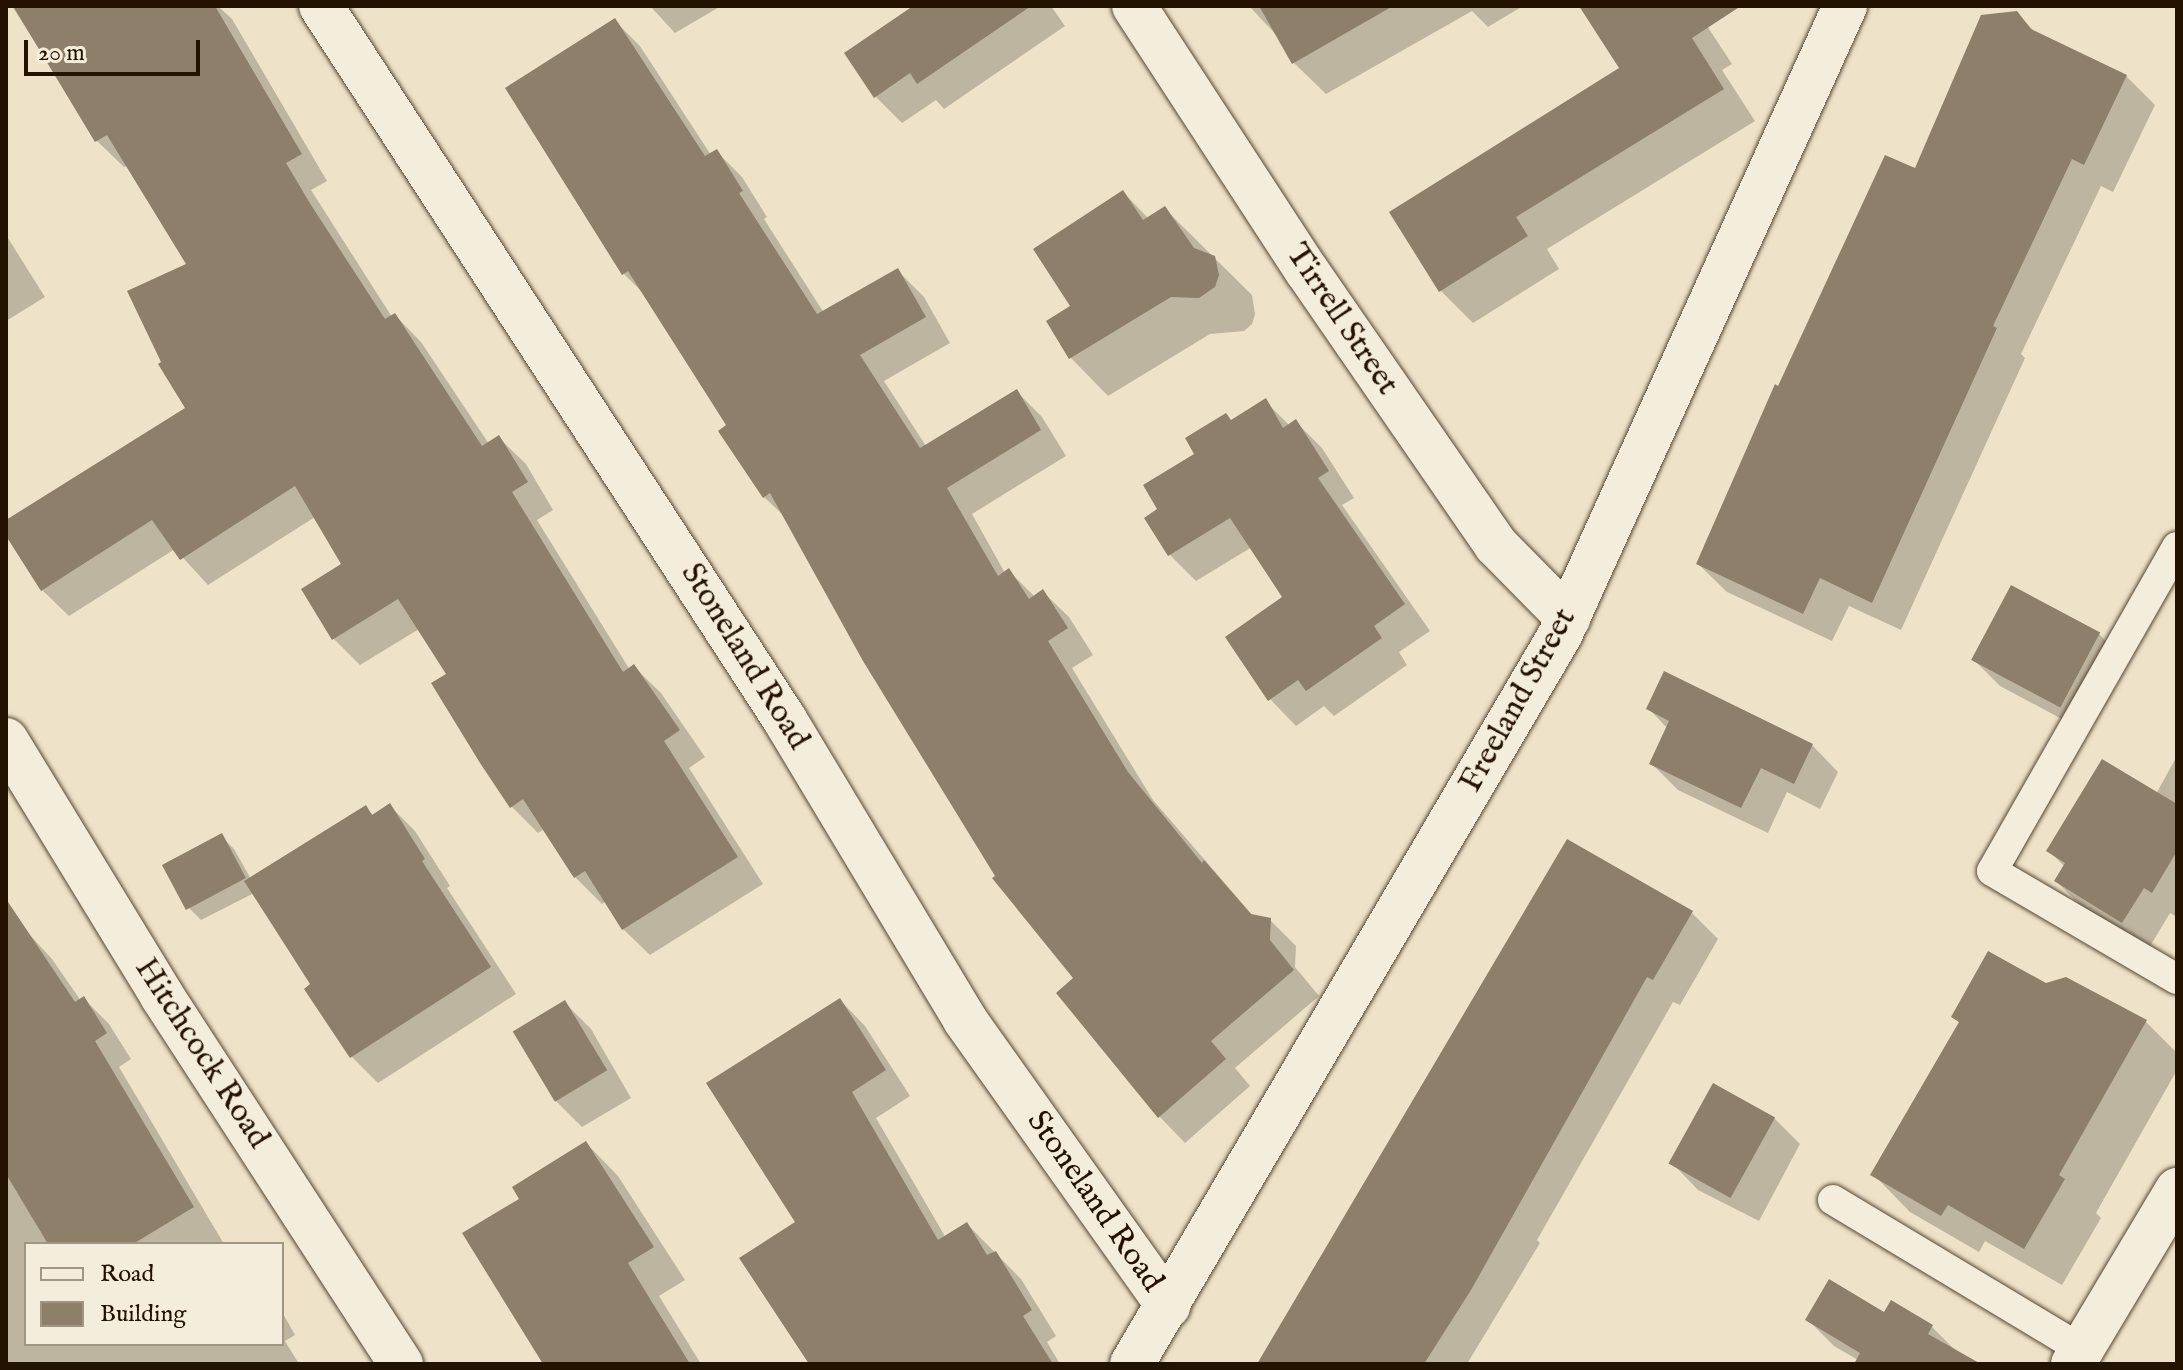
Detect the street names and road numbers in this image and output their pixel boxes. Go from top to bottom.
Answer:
street label: Tirrell Street [1276,237,1406,403]
street label: Stoneland Road [671,557,817,757]
street label: Freeland Street [1453,602,1585,800]
street label: Hitchcock Road [125,952,277,1156]
street label: Stoneland Road [1017,1104,1171,1300]

